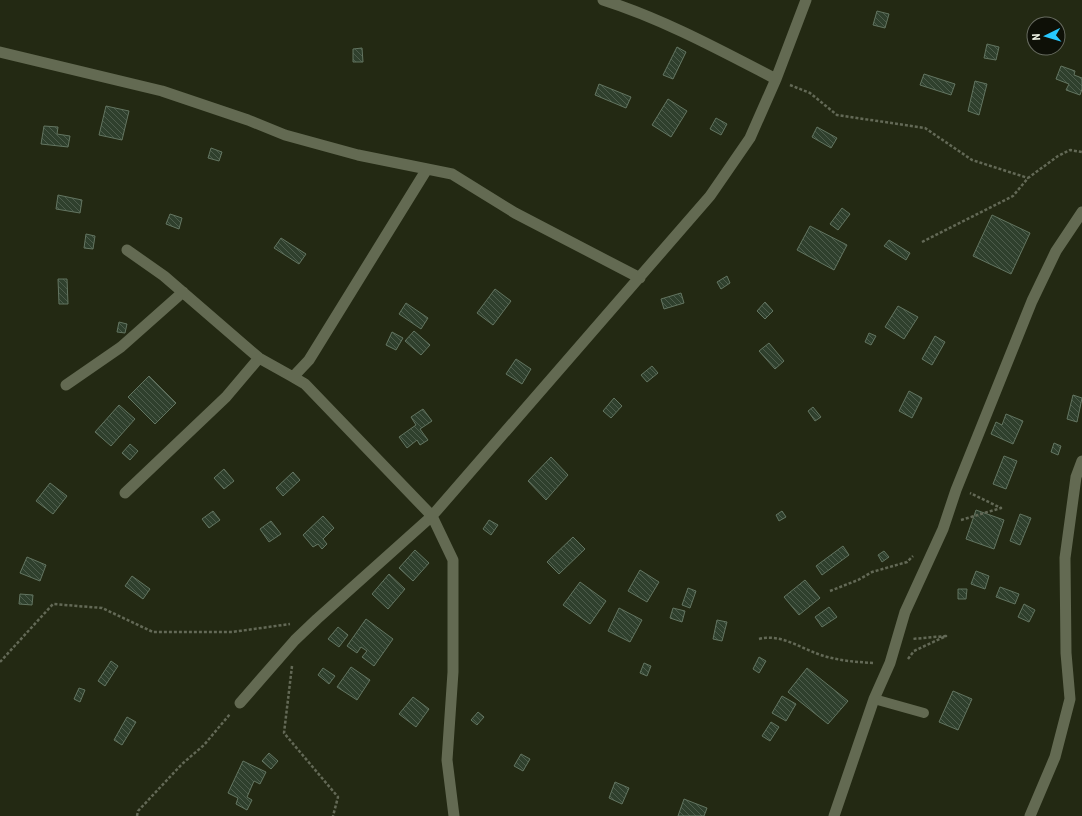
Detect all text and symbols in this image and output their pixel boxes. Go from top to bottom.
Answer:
north arrow [1026,16,1066,56]
text: N [1030,33,1043,41]

